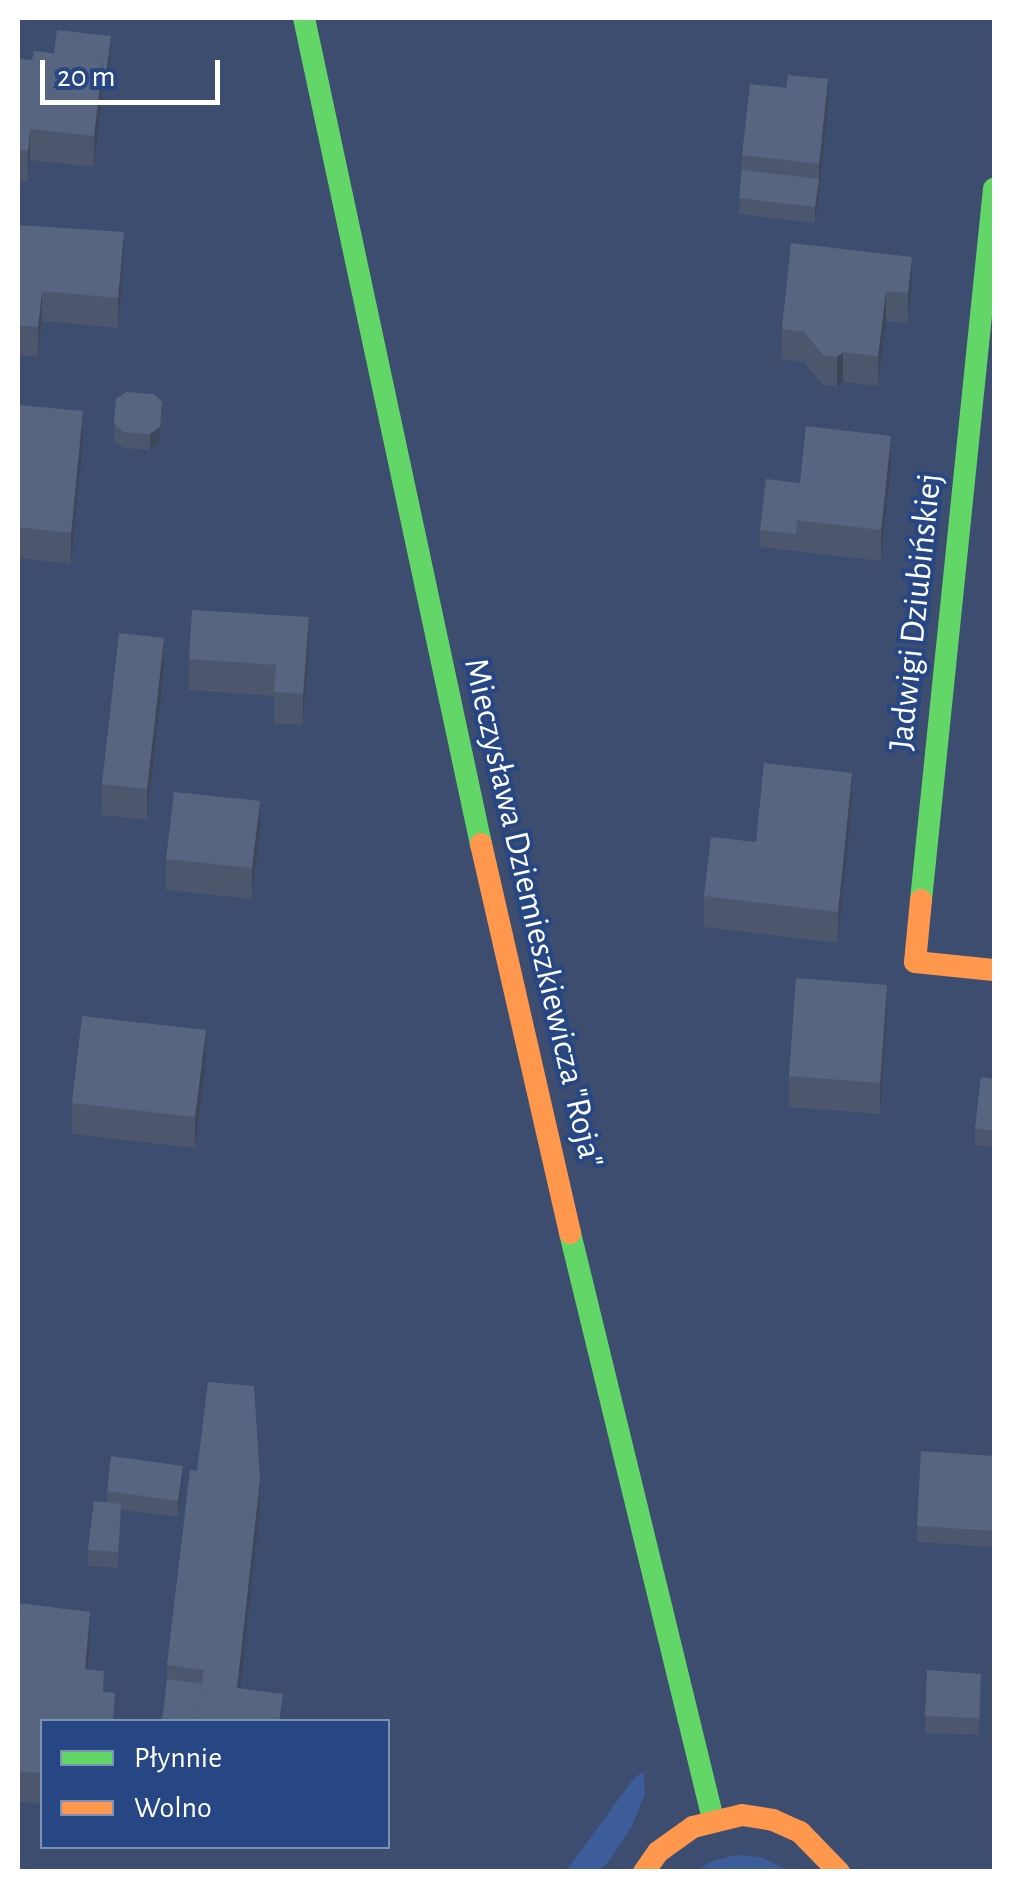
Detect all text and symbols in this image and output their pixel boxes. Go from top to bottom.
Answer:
scale bar [45,40,225,102]
text: 20 m [57,62,115,92]
street label: Jadwigi Dziubińskiej [881,471,951,753]
street label: Mieczysława Dziemieszkiewicza "Roja" [454,654,612,1172]
legend [40,1719,390,1849]
text: Płynnie [134,1743,222,1773]
text: Wolno [134,1793,212,1823]

